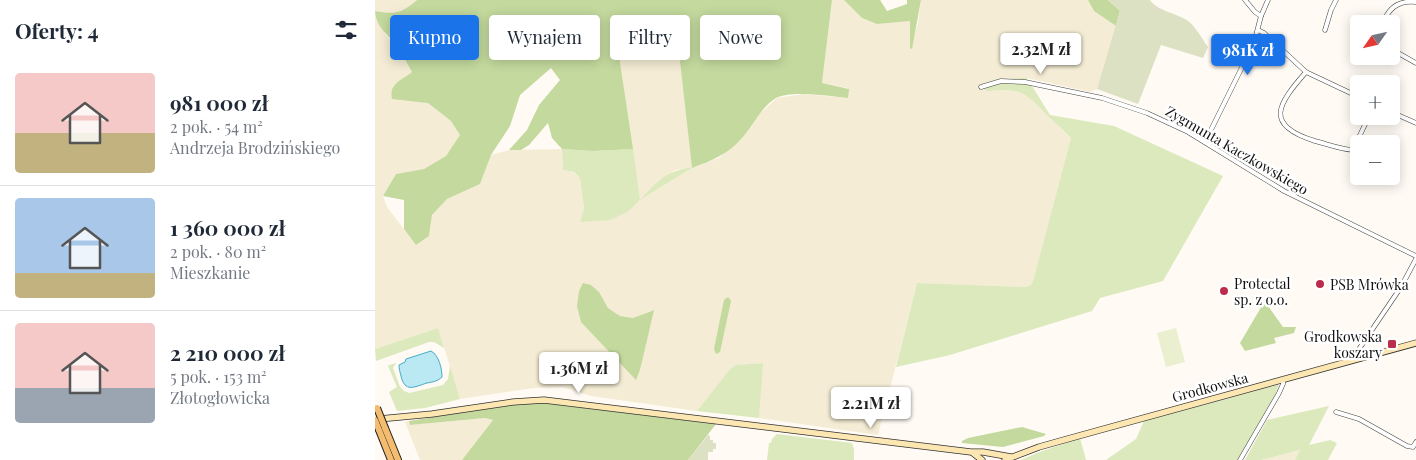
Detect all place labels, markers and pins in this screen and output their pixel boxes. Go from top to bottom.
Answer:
pin: 2.32M zł [989,32,1093,75]
pin: 981K zł [1202,34,1294,76]
place label: Protectal sp. z o.o. [1234,274,1291,309]
place label: PSB Mrówka [1330,275,1409,294]
marker: PSB Mrówka [1314,278,1326,290]
marker: Protectal sp. z o.o. [1218,285,1230,297]
place label: Grodkowska koszary [1304,327,1382,362]
marker: Grodkowska koszary [1386,338,1398,350]
pin: 1.36M zł [527,352,631,394]
pin: 2.21M zł [819,386,923,429]

